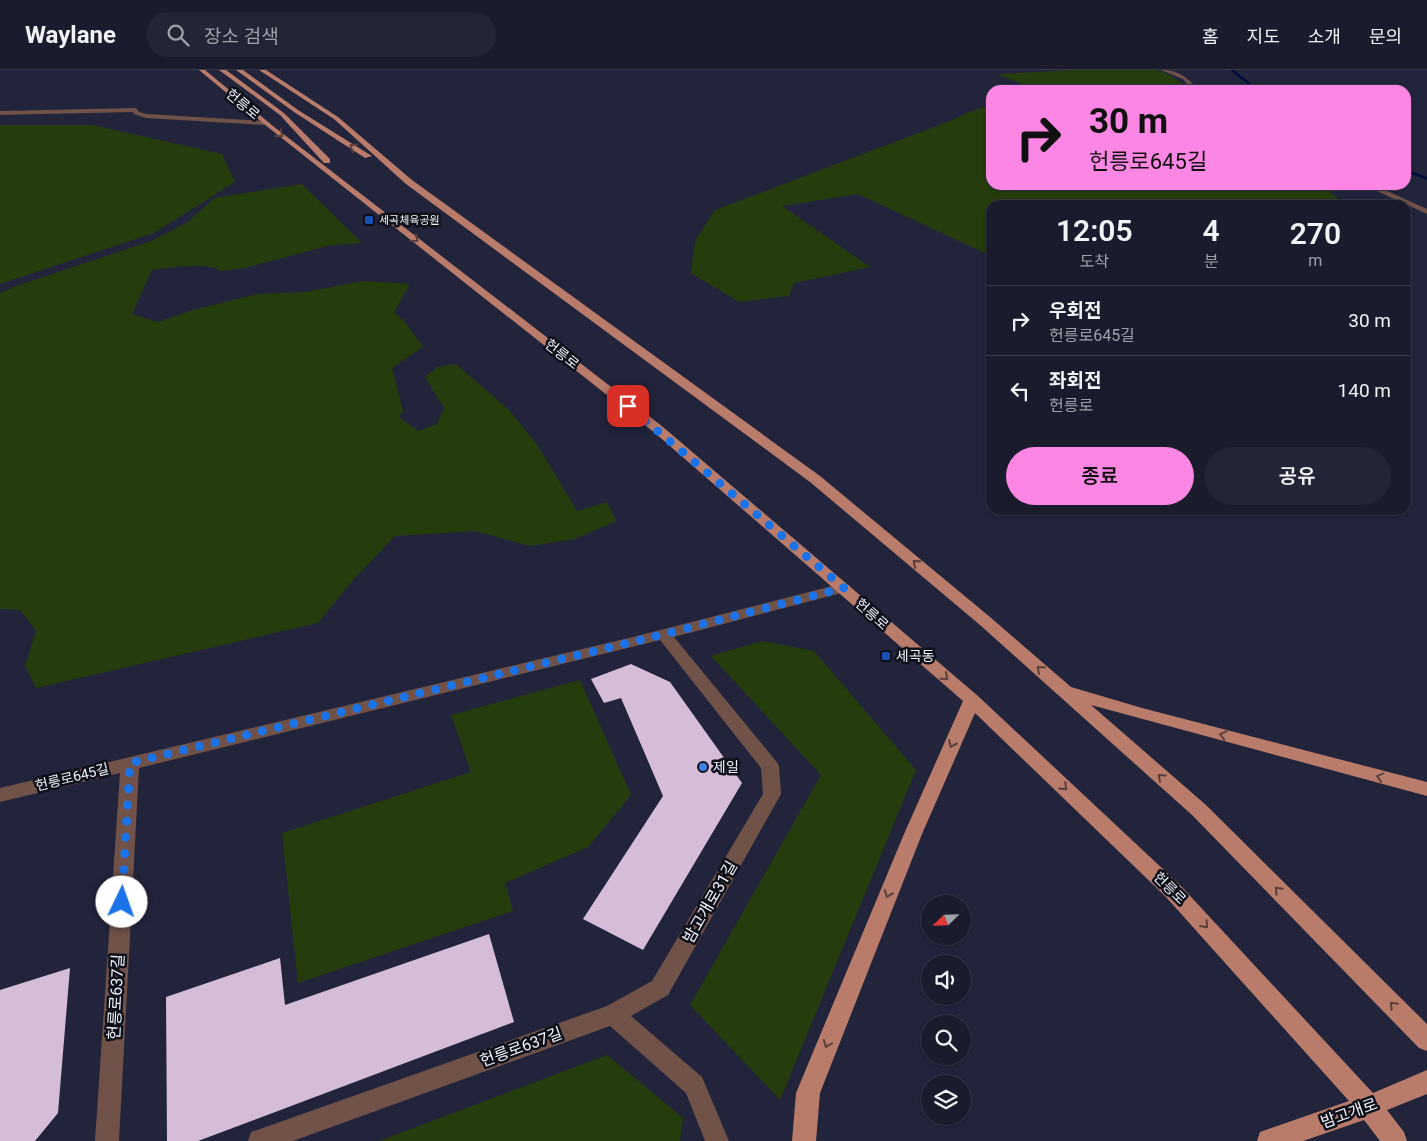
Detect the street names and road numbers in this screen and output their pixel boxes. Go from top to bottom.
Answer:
street label: 헌릉로 [223,85,263,123]
street label: 헌릉로 [542,336,582,372]
street label: 헌릉로 [852,595,892,633]
street label: 헌릉로645길 [34,760,110,794]
street label: 밤고개로31길 [679,858,741,946]
street label: 헌릉로 [1151,869,1189,907]
street label: 헌릉로637길 [104,954,128,1040]
street label: 헌릉로637길 [477,1023,565,1071]
street label: 밤고개로 [1318,1094,1380,1132]

